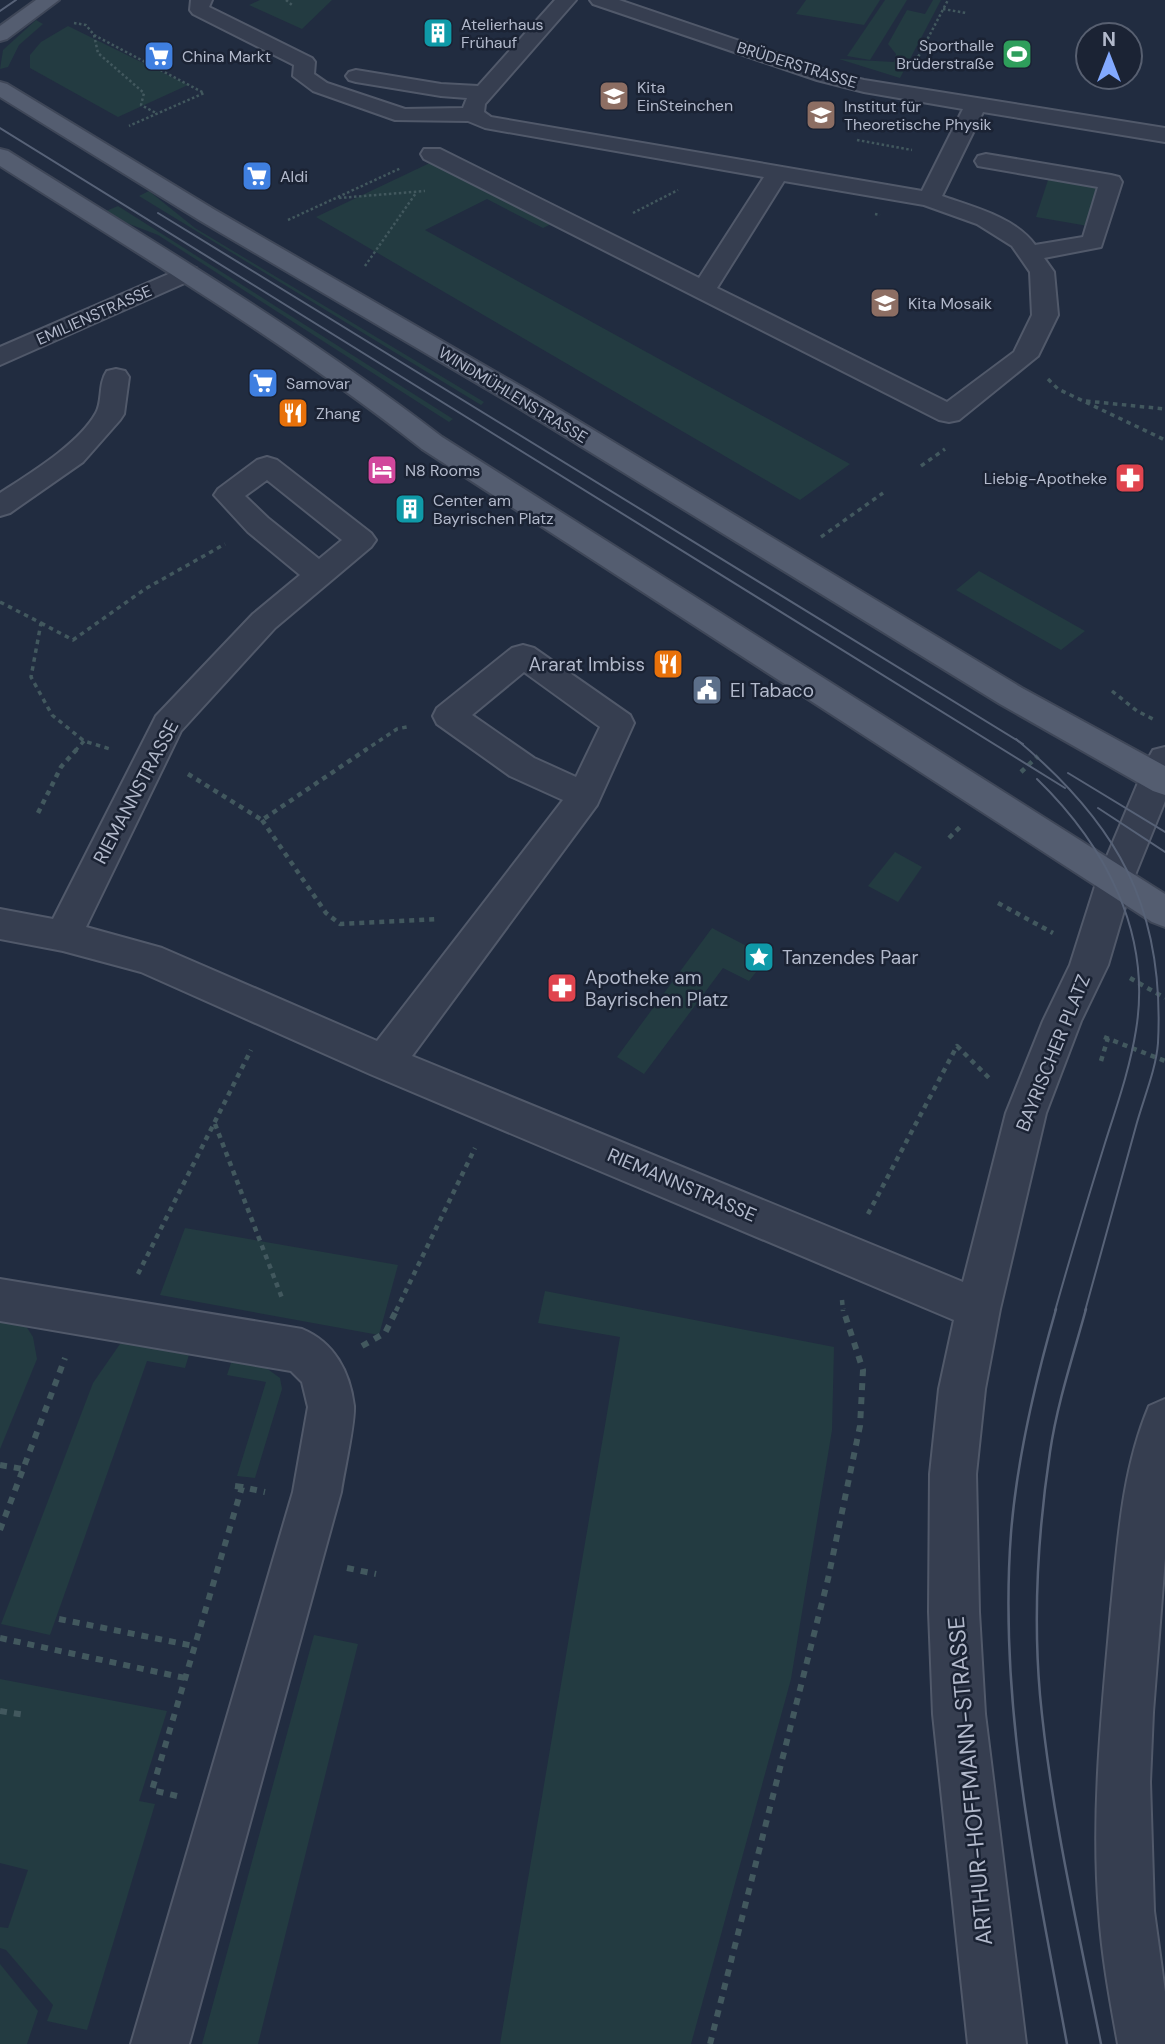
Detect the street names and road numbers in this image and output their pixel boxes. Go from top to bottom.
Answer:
street label: BRÜDERSTRASSE [734,37,860,93]
street label: EMILIENSTRASSE [33,280,155,350]
street label: WINDMÜHLENSTRASSE [435,342,591,448]
street label: RIEMANNSTRASSE [88,716,184,868]
street label: BAYRISCHER PLATZ [1010,971,1096,1135]
street label: RIEMANNSTRASSE [604,1142,760,1228]
street label: ARTHUR-HOFFMANN-STRASSE [941,1615,999,1947]

